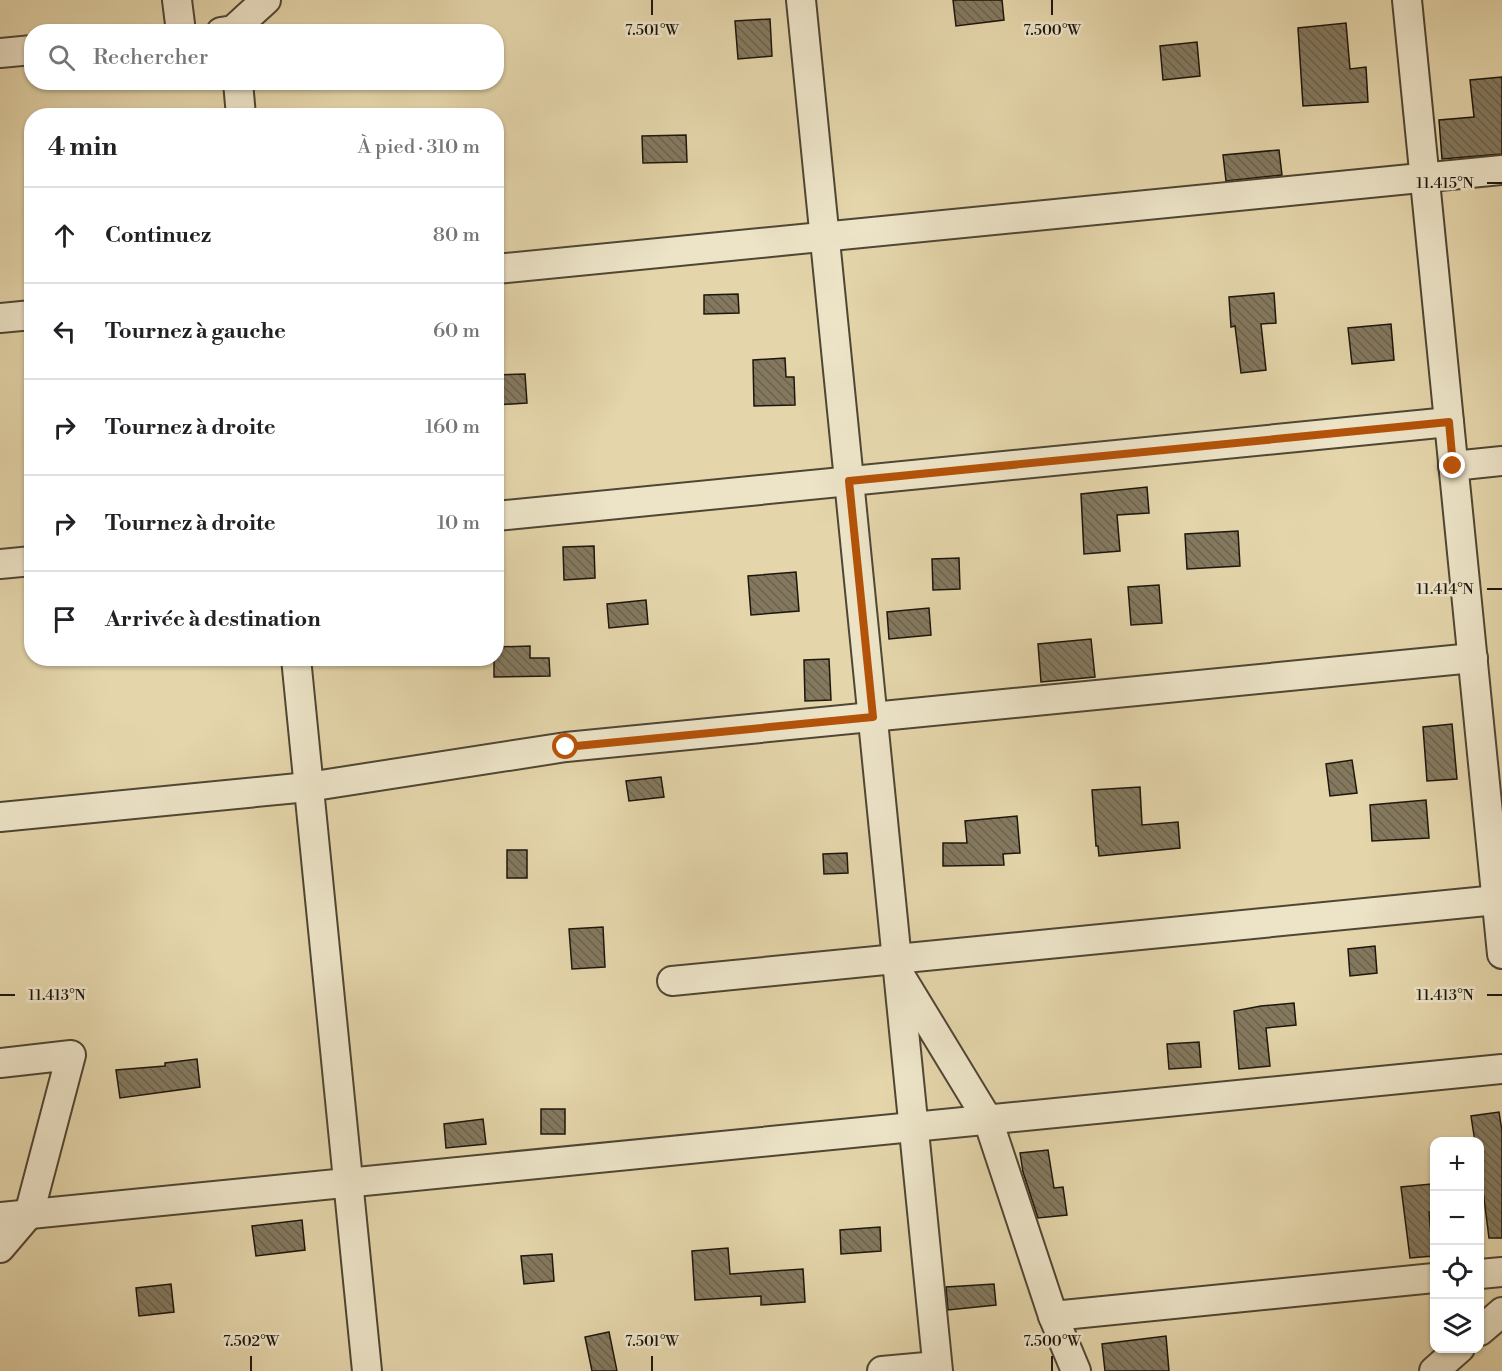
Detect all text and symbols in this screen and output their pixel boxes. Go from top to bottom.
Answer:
text: 7.501°W [625,21,679,40]
text: 7.500°W [1023,21,1081,40]
search box [24,24,504,90]
icon: search [45,41,78,74]
text: Rechercher [93,44,208,71]
text: 4 min [48,131,118,163]
text: À pied · 310 m [358,135,480,160]
text: 11.415°N [1416,174,1474,193]
icon: ahead [48,219,81,252]
text: Continuez [105,222,211,249]
text: 80 m [433,223,480,248]
icon: left [48,315,81,348]
text: Tournez à gauche [105,318,286,345]
text: 60 m [433,319,480,344]
icon: right [48,411,81,444]
text: Tournez à droite [105,414,276,441]
text: 160 m [425,415,480,440]
route end [1439,452,1465,478]
icon: right [48,507,81,540]
text: Tournez à droite [105,510,276,537]
text: 10 m [437,511,480,536]
text: 11.414°N [1416,580,1474,599]
icon: arrive [48,603,81,636]
text: Arrivée à destination [105,606,321,633]
route start [552,733,578,759]
text: 11.413°N [28,986,86,1005]
text: 11.413°N [1416,986,1474,1005]
map controls [1430,1137,1484,1353]
button: + [1430,1137,1484,1191]
button: − [1430,1191,1484,1245]
button: locate [1430,1245,1484,1299]
button: layers [1430,1299,1484,1353]
text: 7.502°W [223,1332,279,1351]
text: 7.501°W [625,1332,679,1351]
text: 7.500°W [1023,1332,1081,1351]

